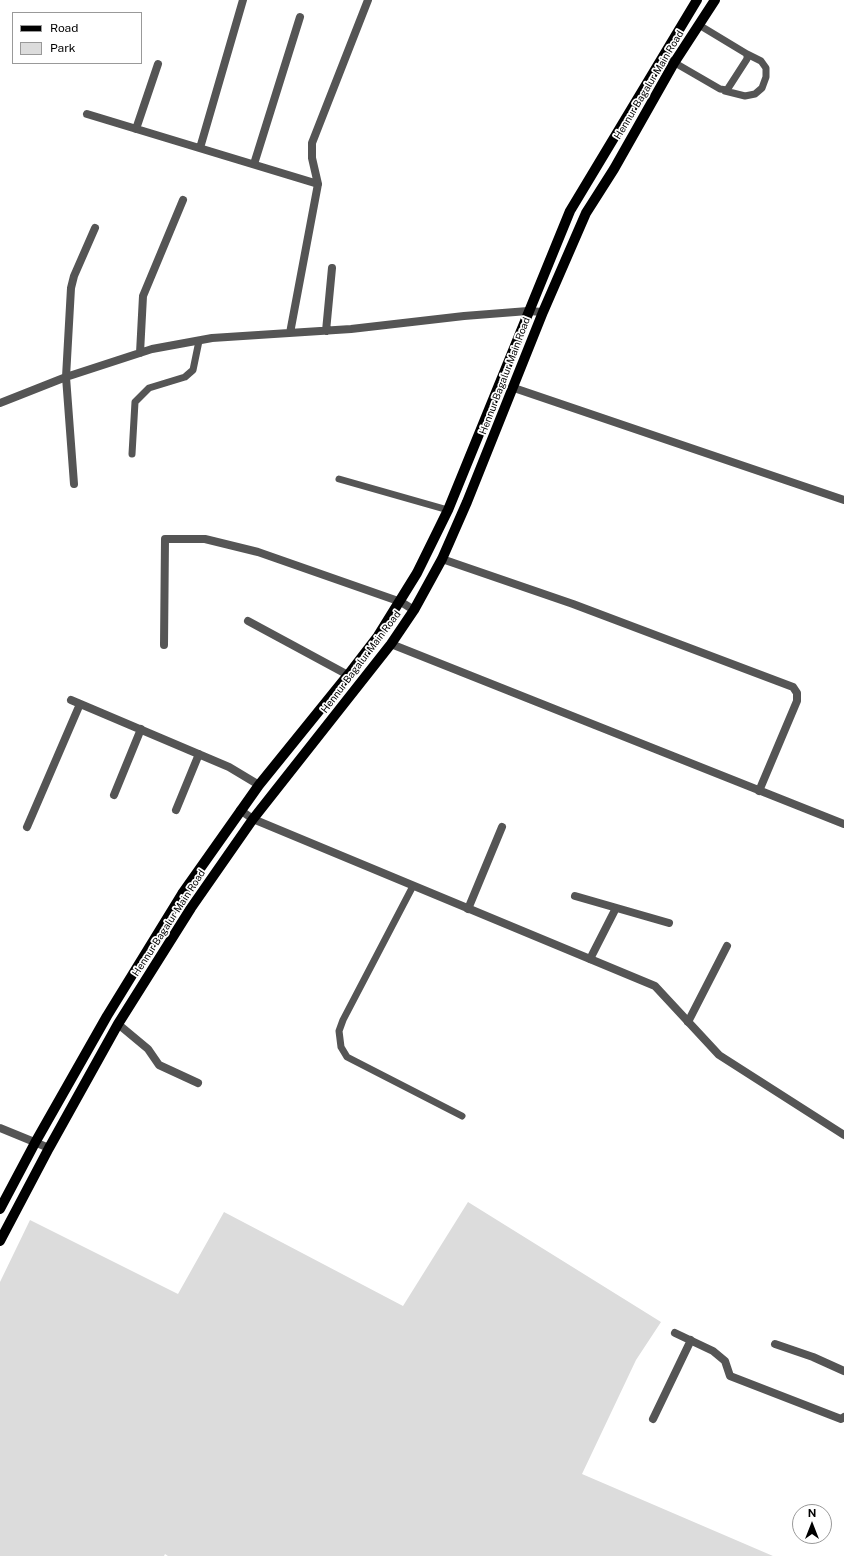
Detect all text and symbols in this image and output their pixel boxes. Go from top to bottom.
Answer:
legend [12,12,142,64]
text: Road [50,21,78,35]
street label: Hennur Bagalur Main Road [612,28,686,142]
text: Park [50,41,76,55]
street label: Hennur Bagalur Main Road [477,316,533,436]
street label: Hennur Bagalur Main Road [319,609,403,715]
street label: Hennur Bagalur Main Road [130,867,208,979]
north arrow [792,1504,832,1544]
text: N [808,1507,816,1519]

